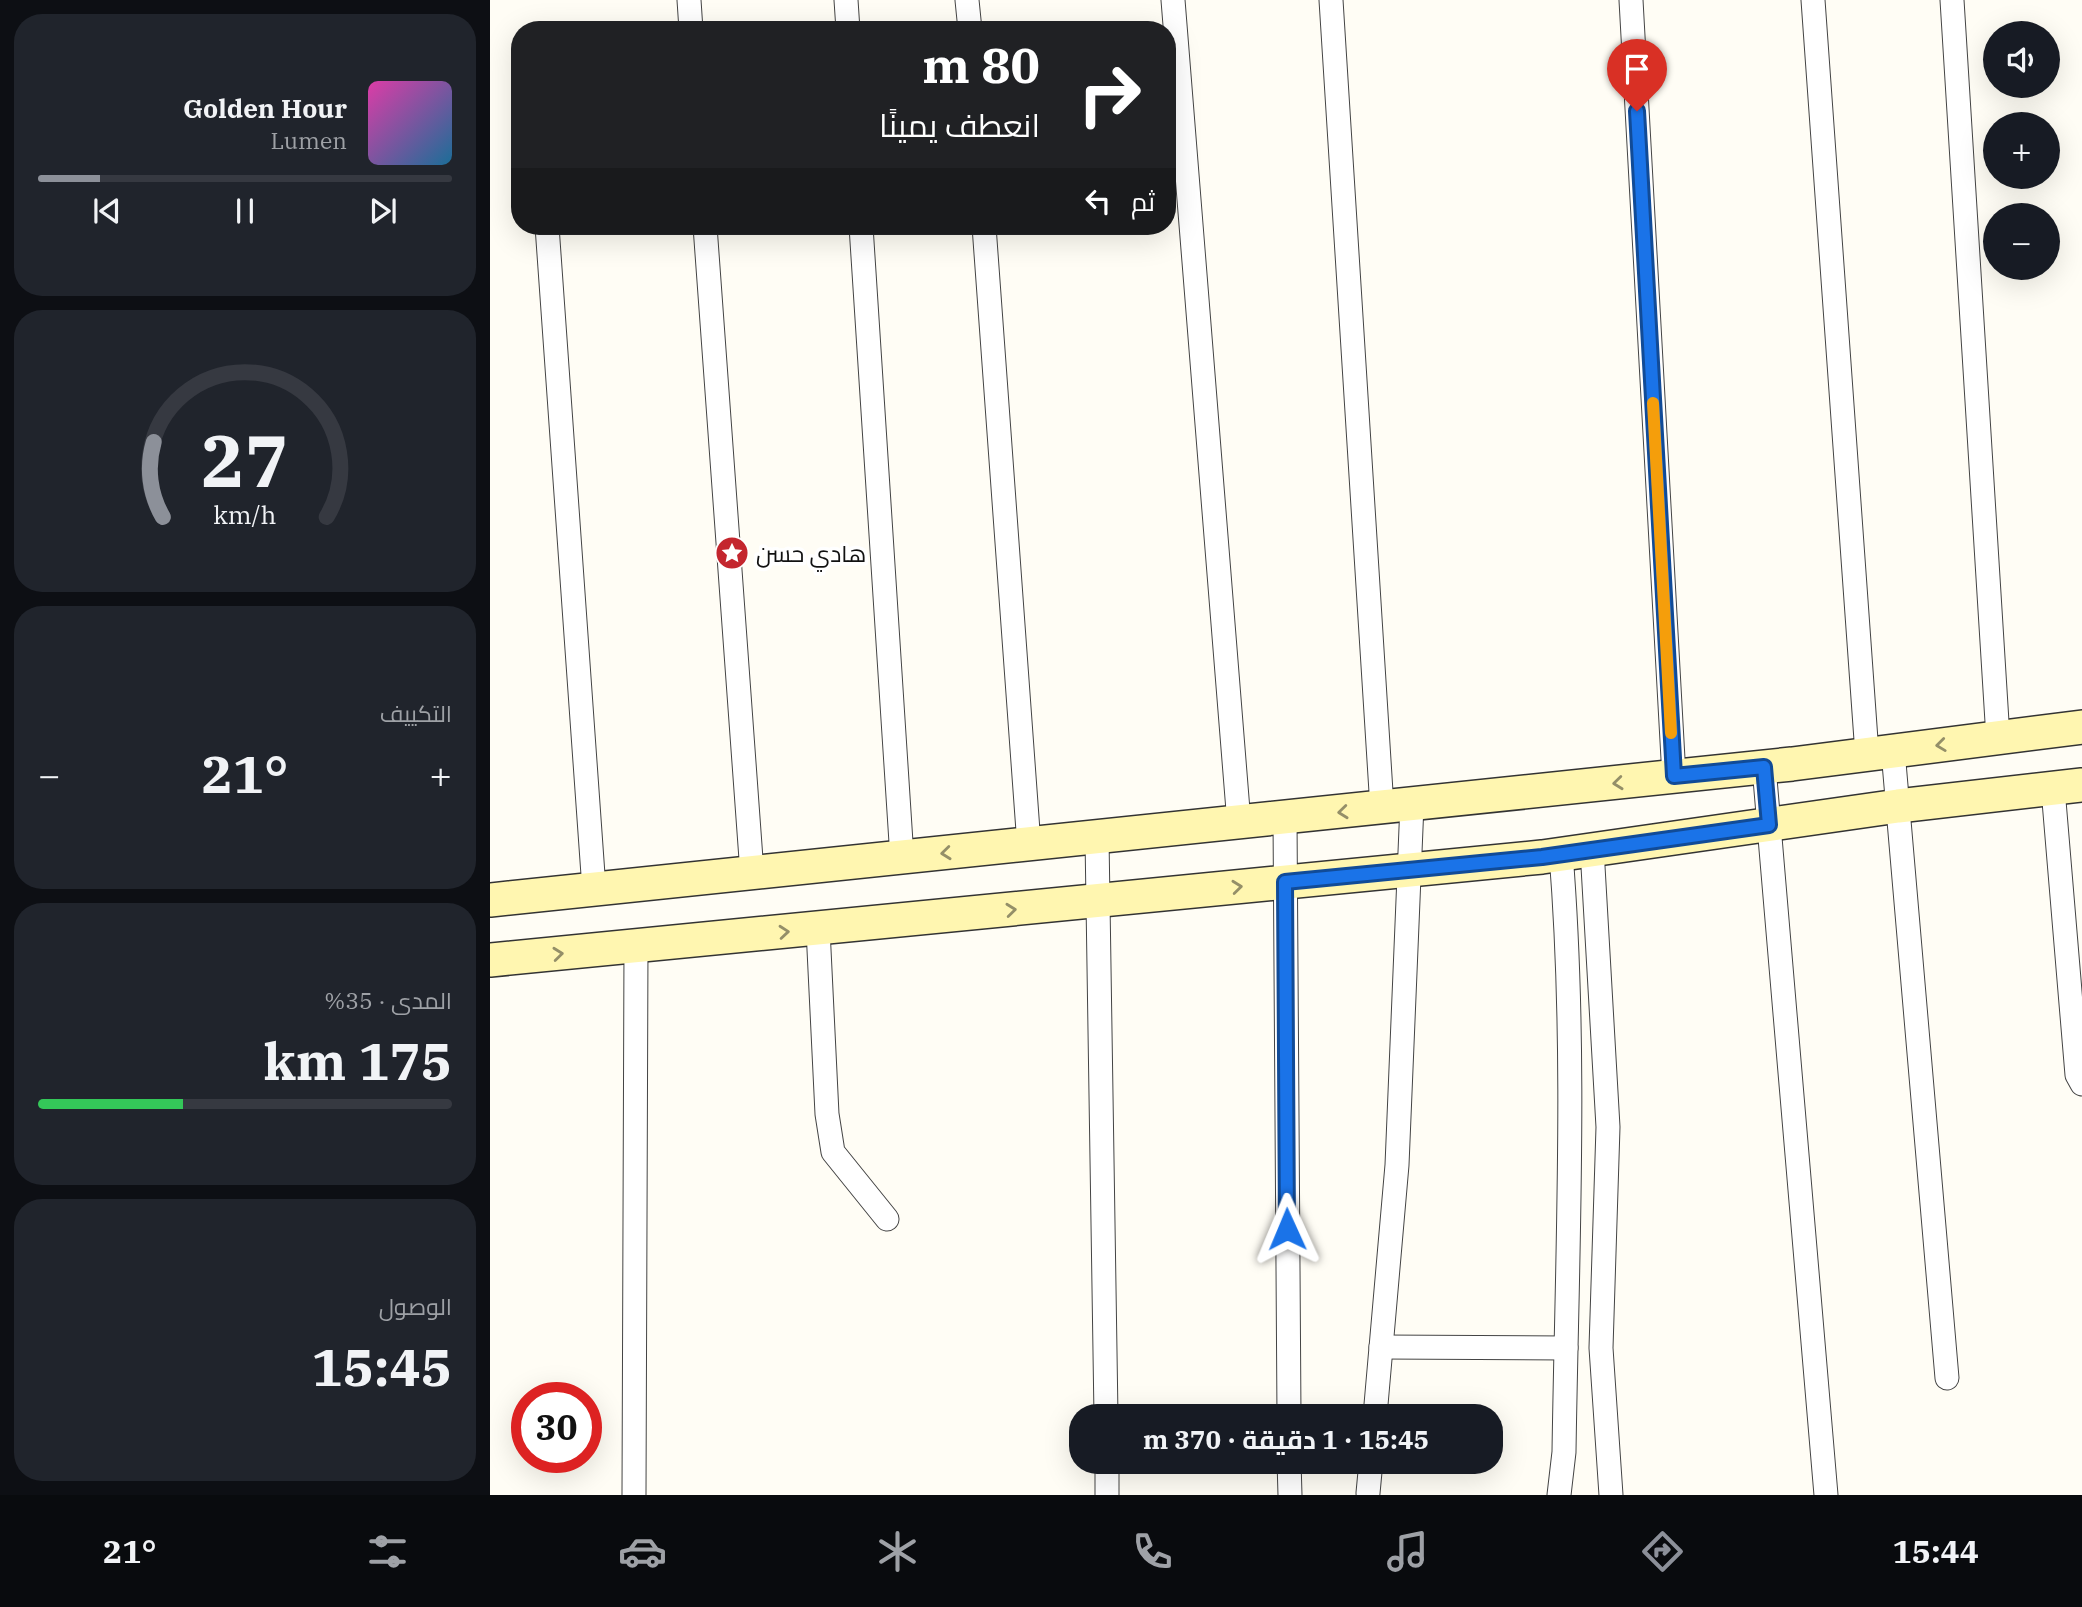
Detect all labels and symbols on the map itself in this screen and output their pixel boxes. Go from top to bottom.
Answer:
pin [1607,39,1667,111]
place icon: هادي حسن [713,534,751,572]
place label: هادي حسن [756,538,866,572]
one-way arrow [1936,737,1947,752]
one-way arrow [1612,775,1624,790]
one-way arrow [1337,805,1349,820]
one-way arrow [941,846,952,861]
one-way arrow [1232,880,1243,895]
one-way arrow [1006,903,1017,918]
one-way arrow [779,925,790,940]
one-way arrow [552,946,564,961]
position arrow [1250,1192,1324,1266]
speed limit sign: 30 [511,1382,602,1473]

